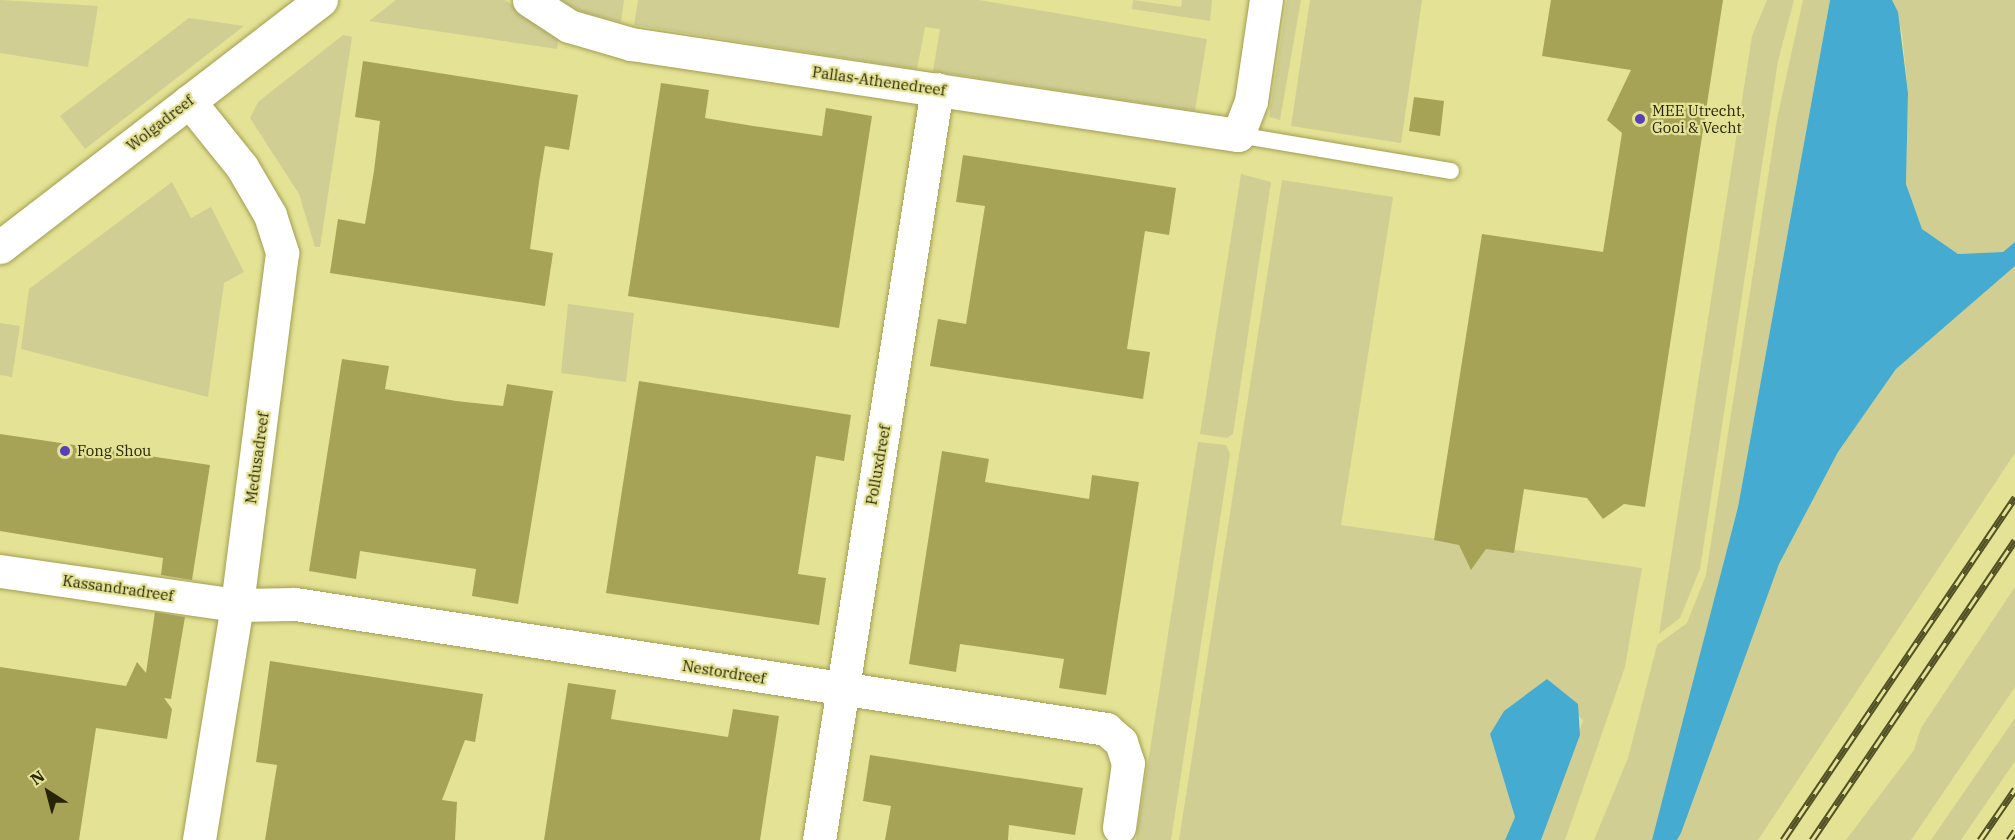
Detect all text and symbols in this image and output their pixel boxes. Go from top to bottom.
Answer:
street label: Pallas-Athenedreef [811,63,947,99]
street label: Wolgadreef [123,91,197,155]
place label: MEE Utrecht, Gooi & Vecht [1652,101,1745,136]
marker: MEE Utrecht, Gooi & Vecht [1633,112,1647,126]
street label: Medusadreef [242,411,272,505]
street label: Polluxdreef [862,424,894,506]
place label: Fong Shou [77,442,151,460]
marker: Fong Shou [58,444,72,458]
street label: Kassandradreef [61,571,175,605]
street label: Nestordreef [681,657,767,687]
north arrow [18,762,78,822]
text: N [26,766,48,789]

